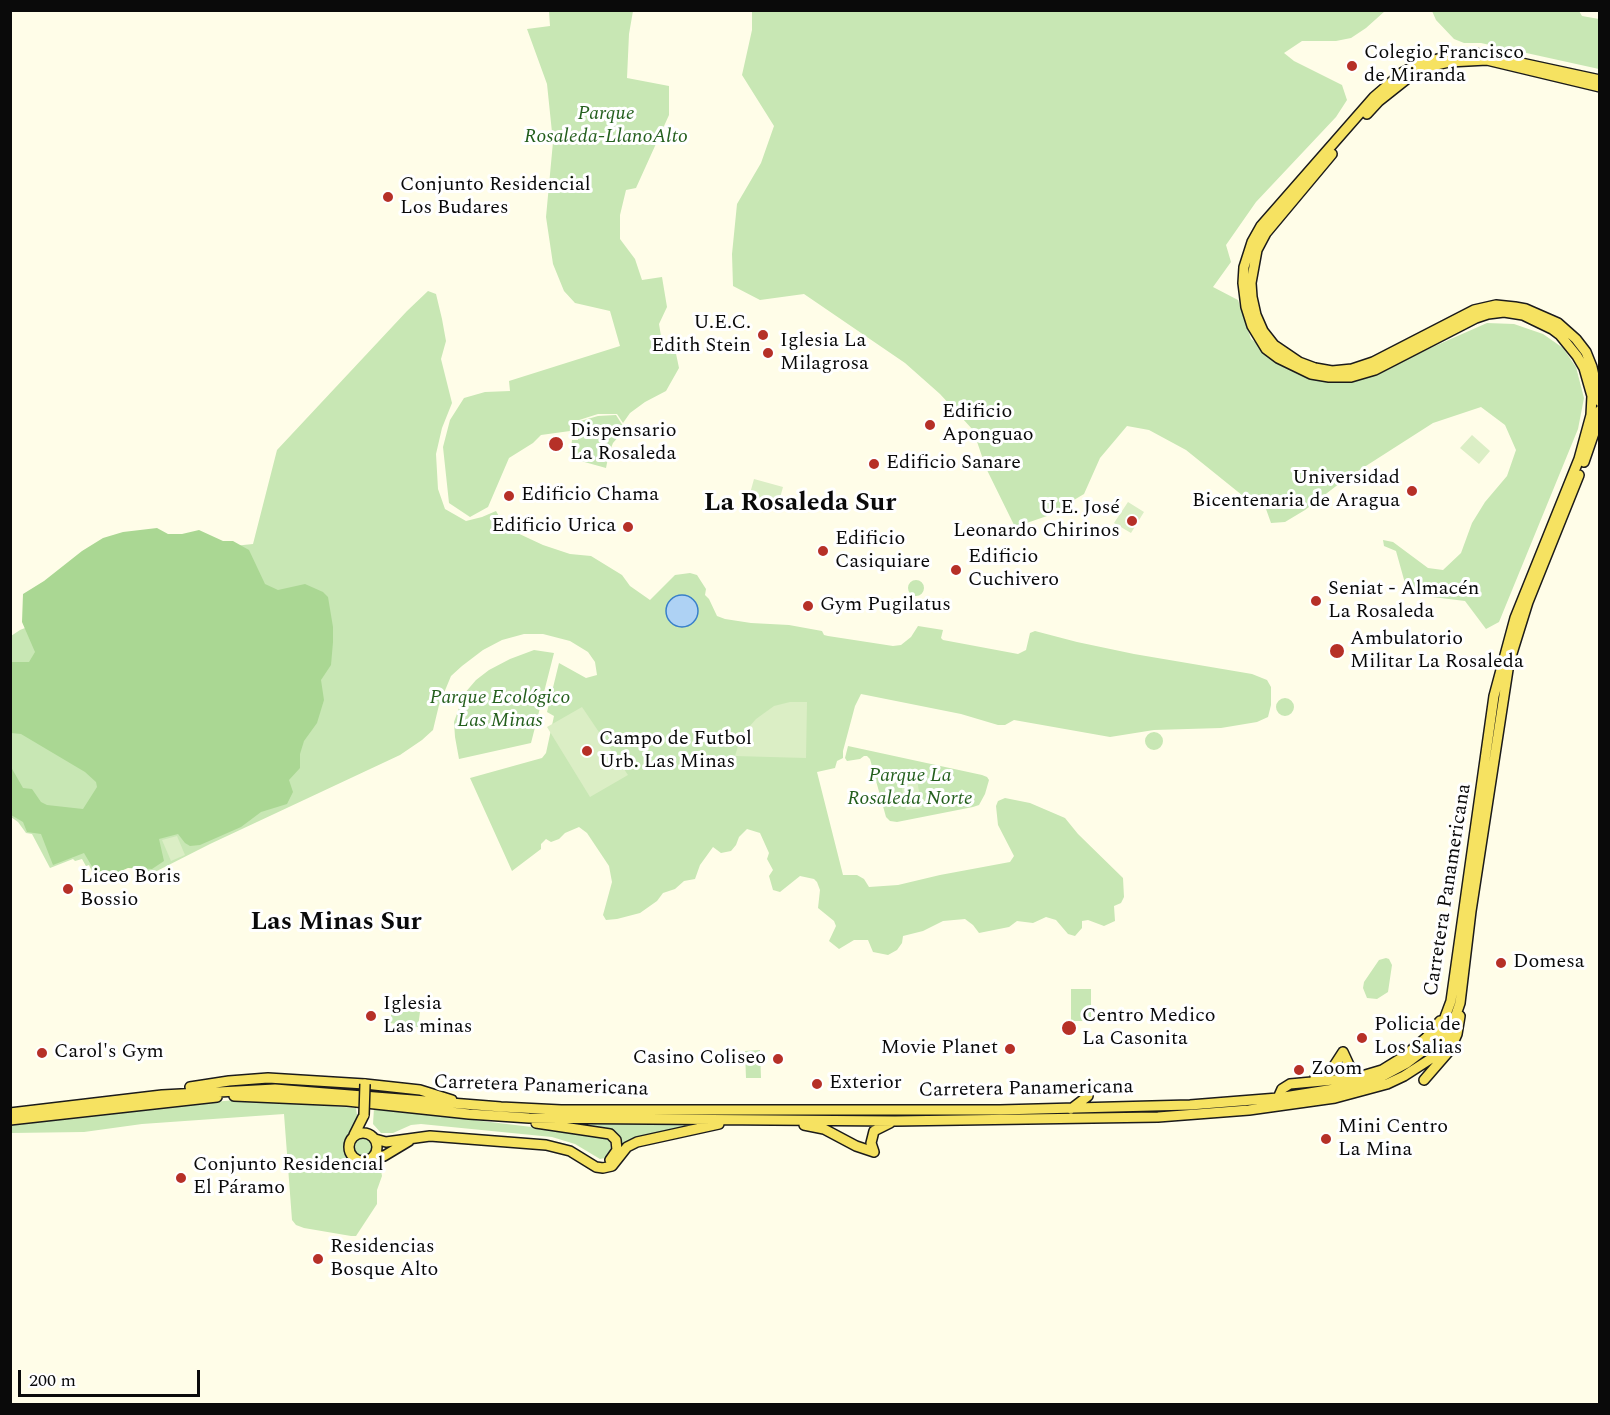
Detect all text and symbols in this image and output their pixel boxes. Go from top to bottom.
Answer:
place label: Colegio Francisco de Miranda [1364,42,1524,89]
marker: Colegio Francisco de Miranda [1345,59,1359,73]
park label: Parque Rosaleda-LlanoAlto [524,103,688,150]
place label: Conjunto Residencial Los Budares [400,174,591,221]
marker: Conjunto Residencial Los Budares [381,190,395,204]
place label: U.E.C. Edith Stein [651,312,751,359]
marker: U.E.C. Edith Stein [756,328,770,342]
place label: Iglesia La Milagrosa [780,330,869,377]
marker: Iglesia La Milagrosa [761,346,775,360]
place label: Edificio Aponguao [942,401,1033,448]
marker: Edificio Aponguao [923,418,937,432]
place label: Dispensario La Rosaleda [570,420,677,467]
marker: Dispensario La Rosaleda [547,435,565,453]
place label: Edificio Sanare [886,452,1021,476]
marker: Edificio Sanare [867,457,881,471]
place label: Universidad Bicentenaria de Aragua [1192,467,1400,514]
place label: Edificio Chama [521,484,659,508]
marker: Universidad Bicentenaria de Aragua [1405,484,1419,498]
marker: Edificio Chama [502,489,516,503]
district label: La Rosaleda Sur [704,489,896,521]
place label: U.E. José Leonardo Chirinos [953,497,1120,544]
marker: U.E. José Leonardo Chirinos [1125,514,1139,528]
place label: Edificio Urica [491,515,616,539]
marker: Edificio Urica [621,520,635,534]
place label: Edificio Casiquiare [835,528,930,575]
marker: Edificio Casiquiare [816,544,830,558]
place label: Edificio Cuchivero [968,546,1059,593]
marker: Edificio Cuchivero [949,563,963,577]
place label: Seniat - Almacén La Rosaleda [1328,578,1479,625]
place label: Gym Pugilatus [820,594,951,618]
marker: Seniat - Almacén La Rosaleda [1309,594,1323,608]
marker: Gym Pugilatus [801,599,815,613]
place label: Ambulatorio Militar La Rosaleda [1350,628,1524,675]
marker: Ambulatorio Militar La Rosaleda [1328,642,1346,660]
park label: Parque Ecológico Las Minas [430,687,570,734]
place label: Campo de Futbol Urb. Las Minas [599,728,752,775]
marker: Campo de Futbol Urb. Las Minas [580,744,594,758]
park label: Parque La Rosaleda Norte [847,765,973,812]
street label: Carretera Panamericana [1420,782,1478,998]
place label: Liceo Boris Bossio [80,866,181,913]
marker: Liceo Boris Bossio [61,882,75,896]
district label: Las Minas Sur [250,908,422,940]
place label: Domesa [1513,951,1585,975]
marker: Domesa [1494,956,1508,970]
place label: Iglesia Las minas [383,993,472,1040]
place label: Centro Medico La Casonita [1082,1005,1216,1052]
marker: Iglesia Las minas [364,1009,378,1023]
place label: Policia de Los Salias [1374,1014,1462,1061]
marker: Centro Medico La Casonita [1060,1019,1078,1037]
marker: Policia de Los Salias [1355,1031,1369,1045]
place label: Movie Planet [881,1037,998,1061]
place label: Carol's Gym [54,1041,164,1065]
marker: Movie Planet [1003,1042,1017,1056]
marker: Carol's Gym [35,1046,49,1060]
place label: Casino Coliseo [633,1047,766,1071]
marker: Casino Coliseo [771,1052,785,1066]
place label: Zoom [1311,1058,1362,1082]
marker: Zoom [1292,1063,1306,1077]
street label: Carretera Panamericana [433,1071,649,1103]
place label: Exterior [829,1072,902,1096]
street label: Carretera Panamericana [918,1076,1134,1104]
marker: Exterior [810,1077,824,1091]
place label: Mini Centro La Mina [1338,1116,1448,1163]
marker: Mini Centro La Mina [1319,1132,1333,1146]
place label: Conjunto Residencial El Páramo [193,1154,384,1201]
marker: Conjunto Residencial El Páramo [174,1171,188,1185]
place label: Residencias Bosque Alto [330,1236,438,1283]
marker: Residencias Bosque Alto [311,1252,325,1266]
scale bar [21,1358,202,1396]
text: 200 m [29,1367,76,1394]

